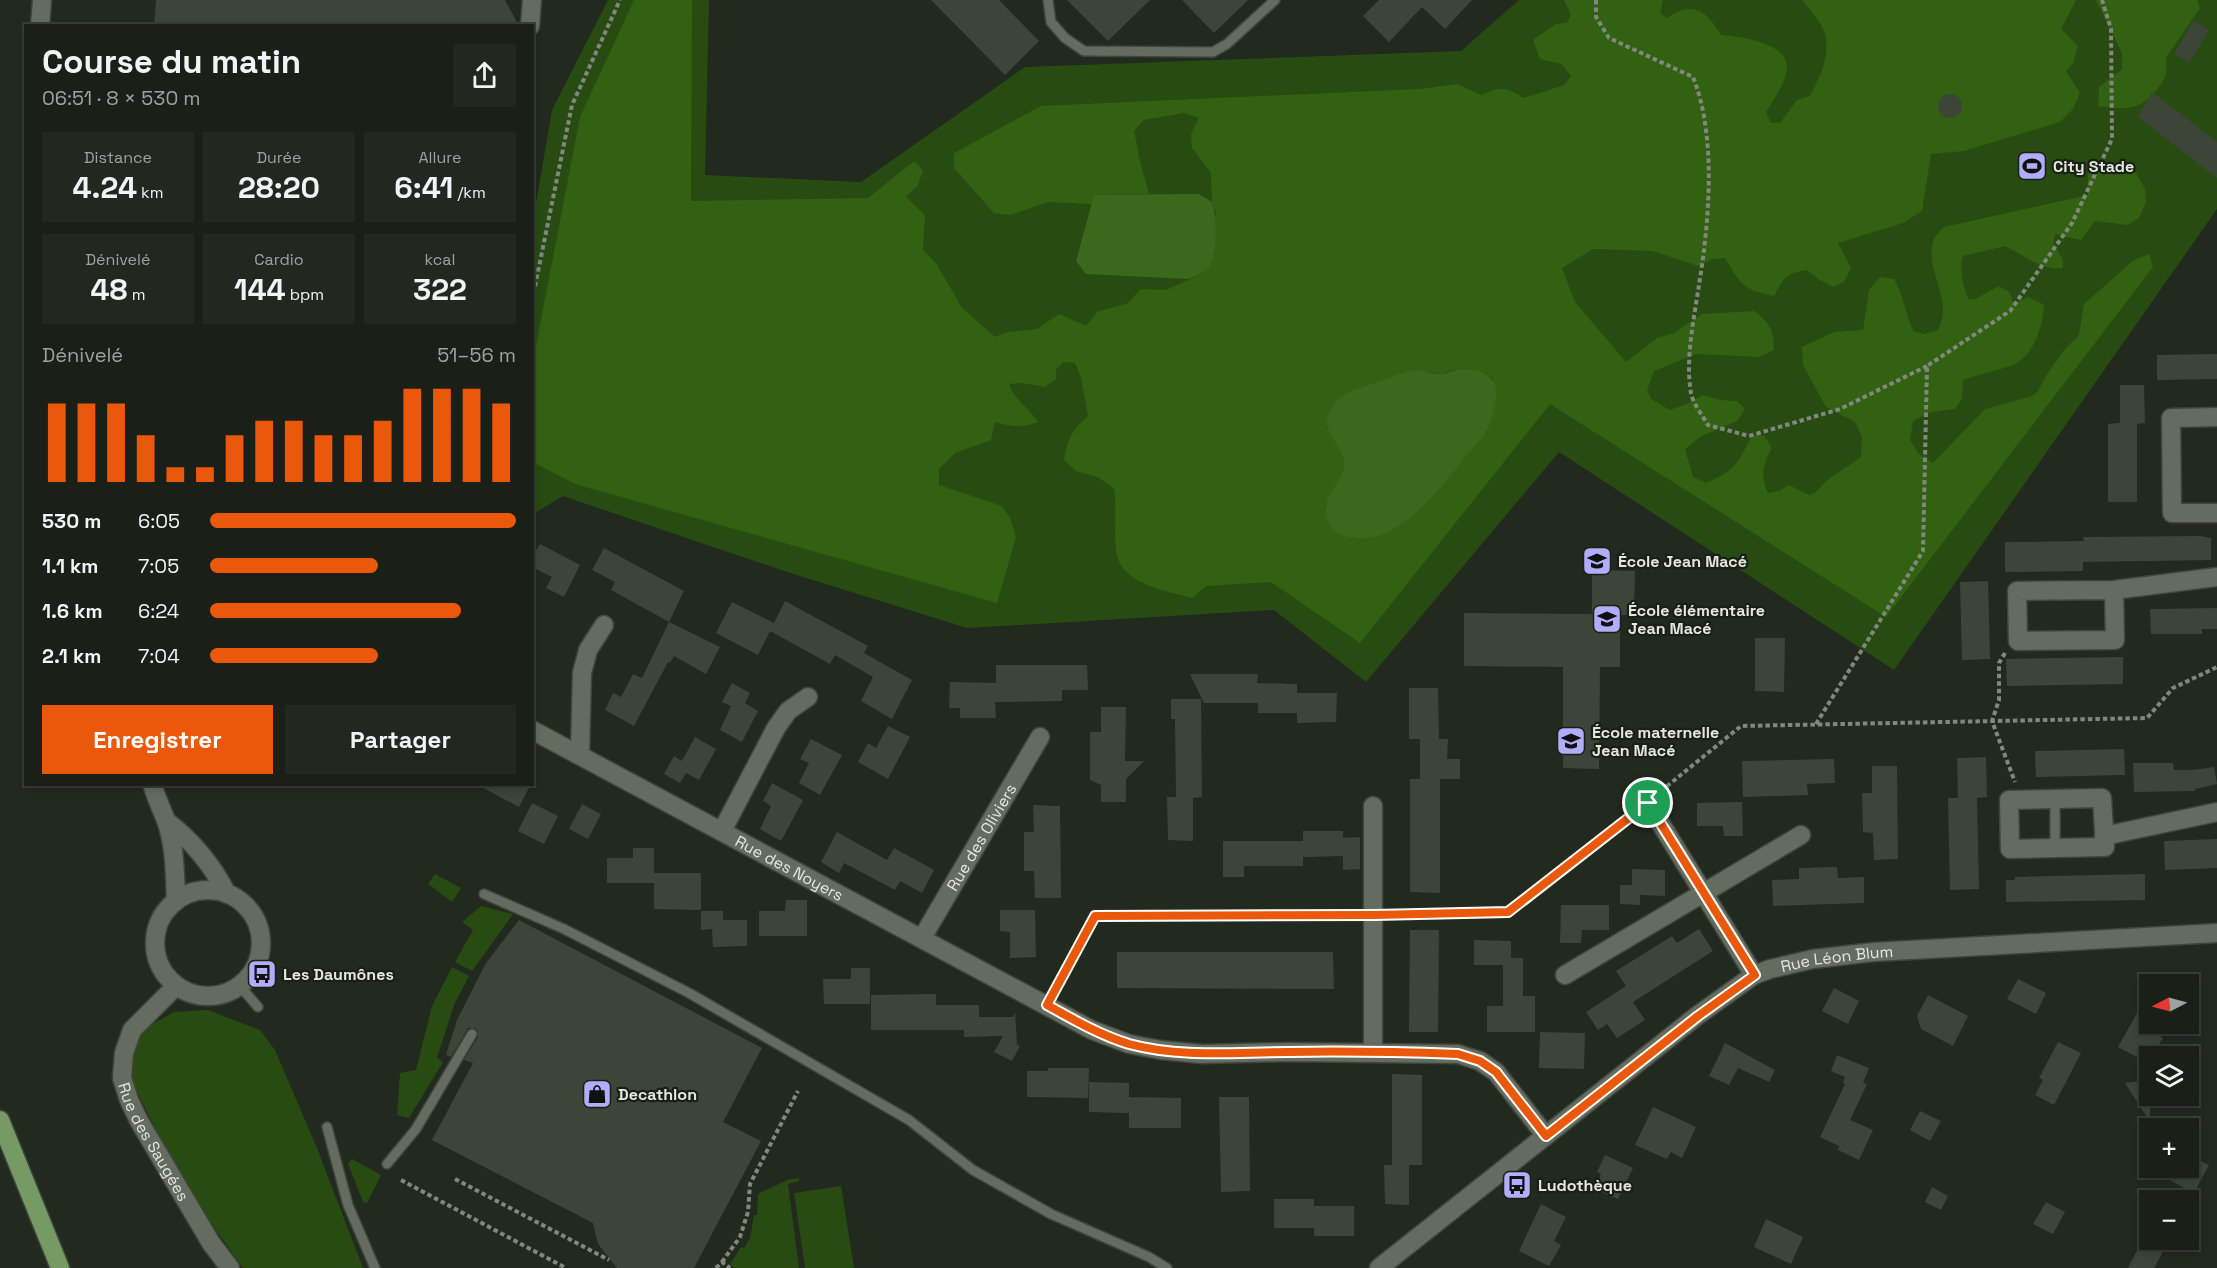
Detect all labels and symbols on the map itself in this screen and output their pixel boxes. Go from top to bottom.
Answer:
sports icon: City Stade [2016,150,2048,182]
place label: City Stade [2053,156,2134,177]
school or university icon: École Jean Macé [1581,545,1613,577]
place label: École Jean Macé [1618,551,1747,572]
place label: École élémentaire Jean Macé [1628,600,1765,639]
school or university icon: École élémentaire Jean Macé [1591,603,1623,635]
place label: École maternelle Jean Macé [1592,722,1719,761]
school or university icon: École maternelle Jean Macé [1555,725,1587,757]
pin [1622,777,1673,828]
street label: Rue des Oliviers [942,780,1021,895]
street label: Rue des Noyers [731,831,847,906]
street label: Rue Léon Blum [1779,941,1894,977]
bus stop icon: Les Daumônes [246,958,278,990]
place label: Les Daumônes [283,964,394,985]
north arrow [2139,974,2199,1034]
shop icon: Decathlon [581,1078,613,1110]
street label: Rue des Saugées [113,1080,194,1205]
place label: Decathlon [618,1084,697,1105]
bus stop icon: Ludothèque [1501,1169,1533,1201]
place label: Ludothèque [1538,1175,1632,1196]

